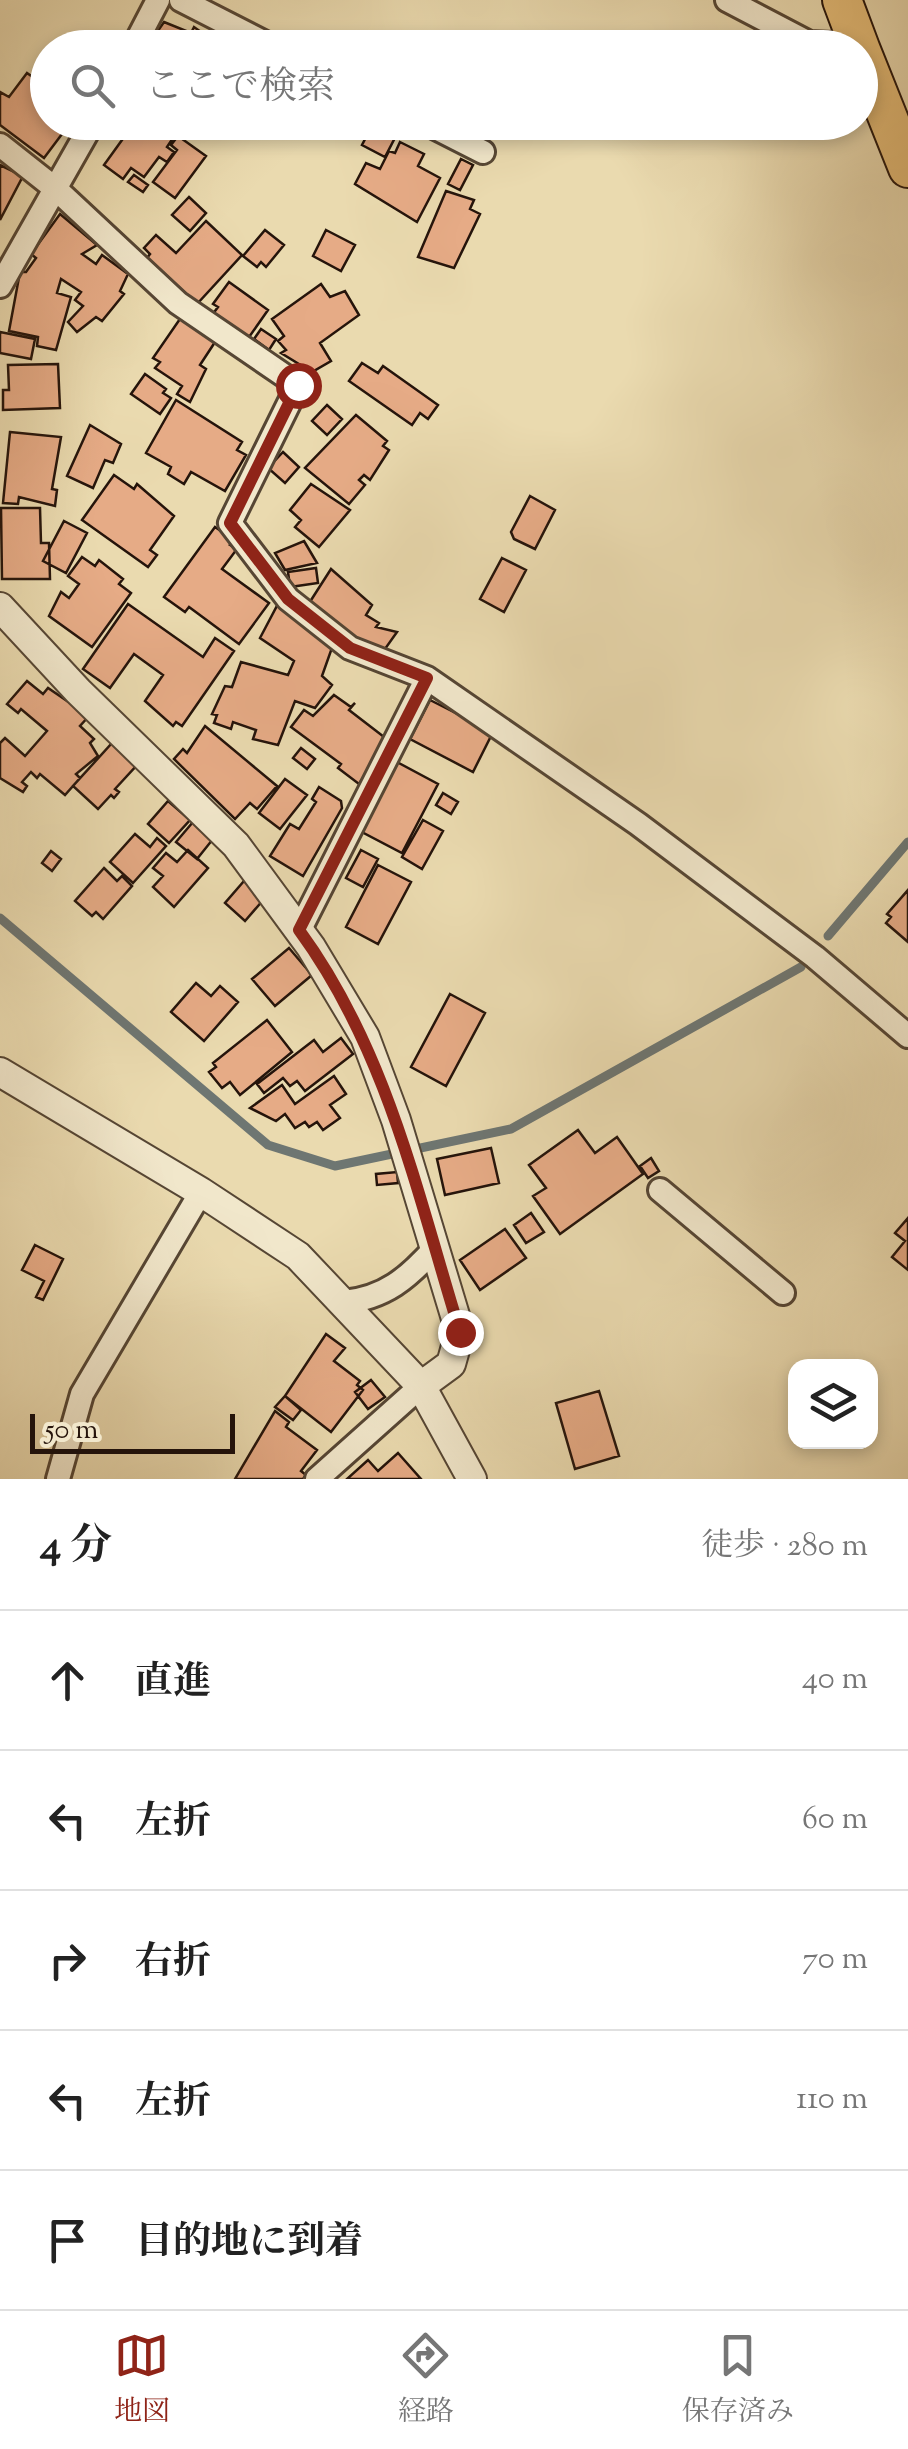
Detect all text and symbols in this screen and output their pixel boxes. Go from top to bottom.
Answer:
search box [30,30,878,140]
icon: search [65,58,120,113]
text: ここで検索 [145,62,335,116]
route start [276,363,322,409]
route end [438,1310,484,1356]
map controls [788,1359,878,1449]
button: layers [788,1359,878,1449]
scale bar [30,1409,235,1454]
text: 50 m [45,1411,99,1451]
text: 4 分 [40,1518,112,1578]
text: 徒歩 · 280 m [701,1524,868,1570]
icon: ahead [40,1653,95,1708]
text: 直進 [135,1657,211,1711]
text: 40 m [802,1657,868,1703]
icon: left [40,1793,95,1848]
text: 左折 [135,1797,211,1851]
text: 60 m [802,1797,868,1843]
icon: right [40,1933,95,1988]
text: 右折 [135,1937,211,1991]
text: 70 m [802,1937,868,1983]
icon: left [40,2073,95,2128]
text: 左折 [135,2077,211,2131]
text: 110 m [796,2077,868,2123]
icon: arrive [40,2213,95,2268]
text: 目的地に到着 [135,2217,363,2271]
tab: 地図 [114,2328,170,2433]
tab: 経路 [398,2328,454,2433]
tab: 保存済み [682,2328,794,2433]

